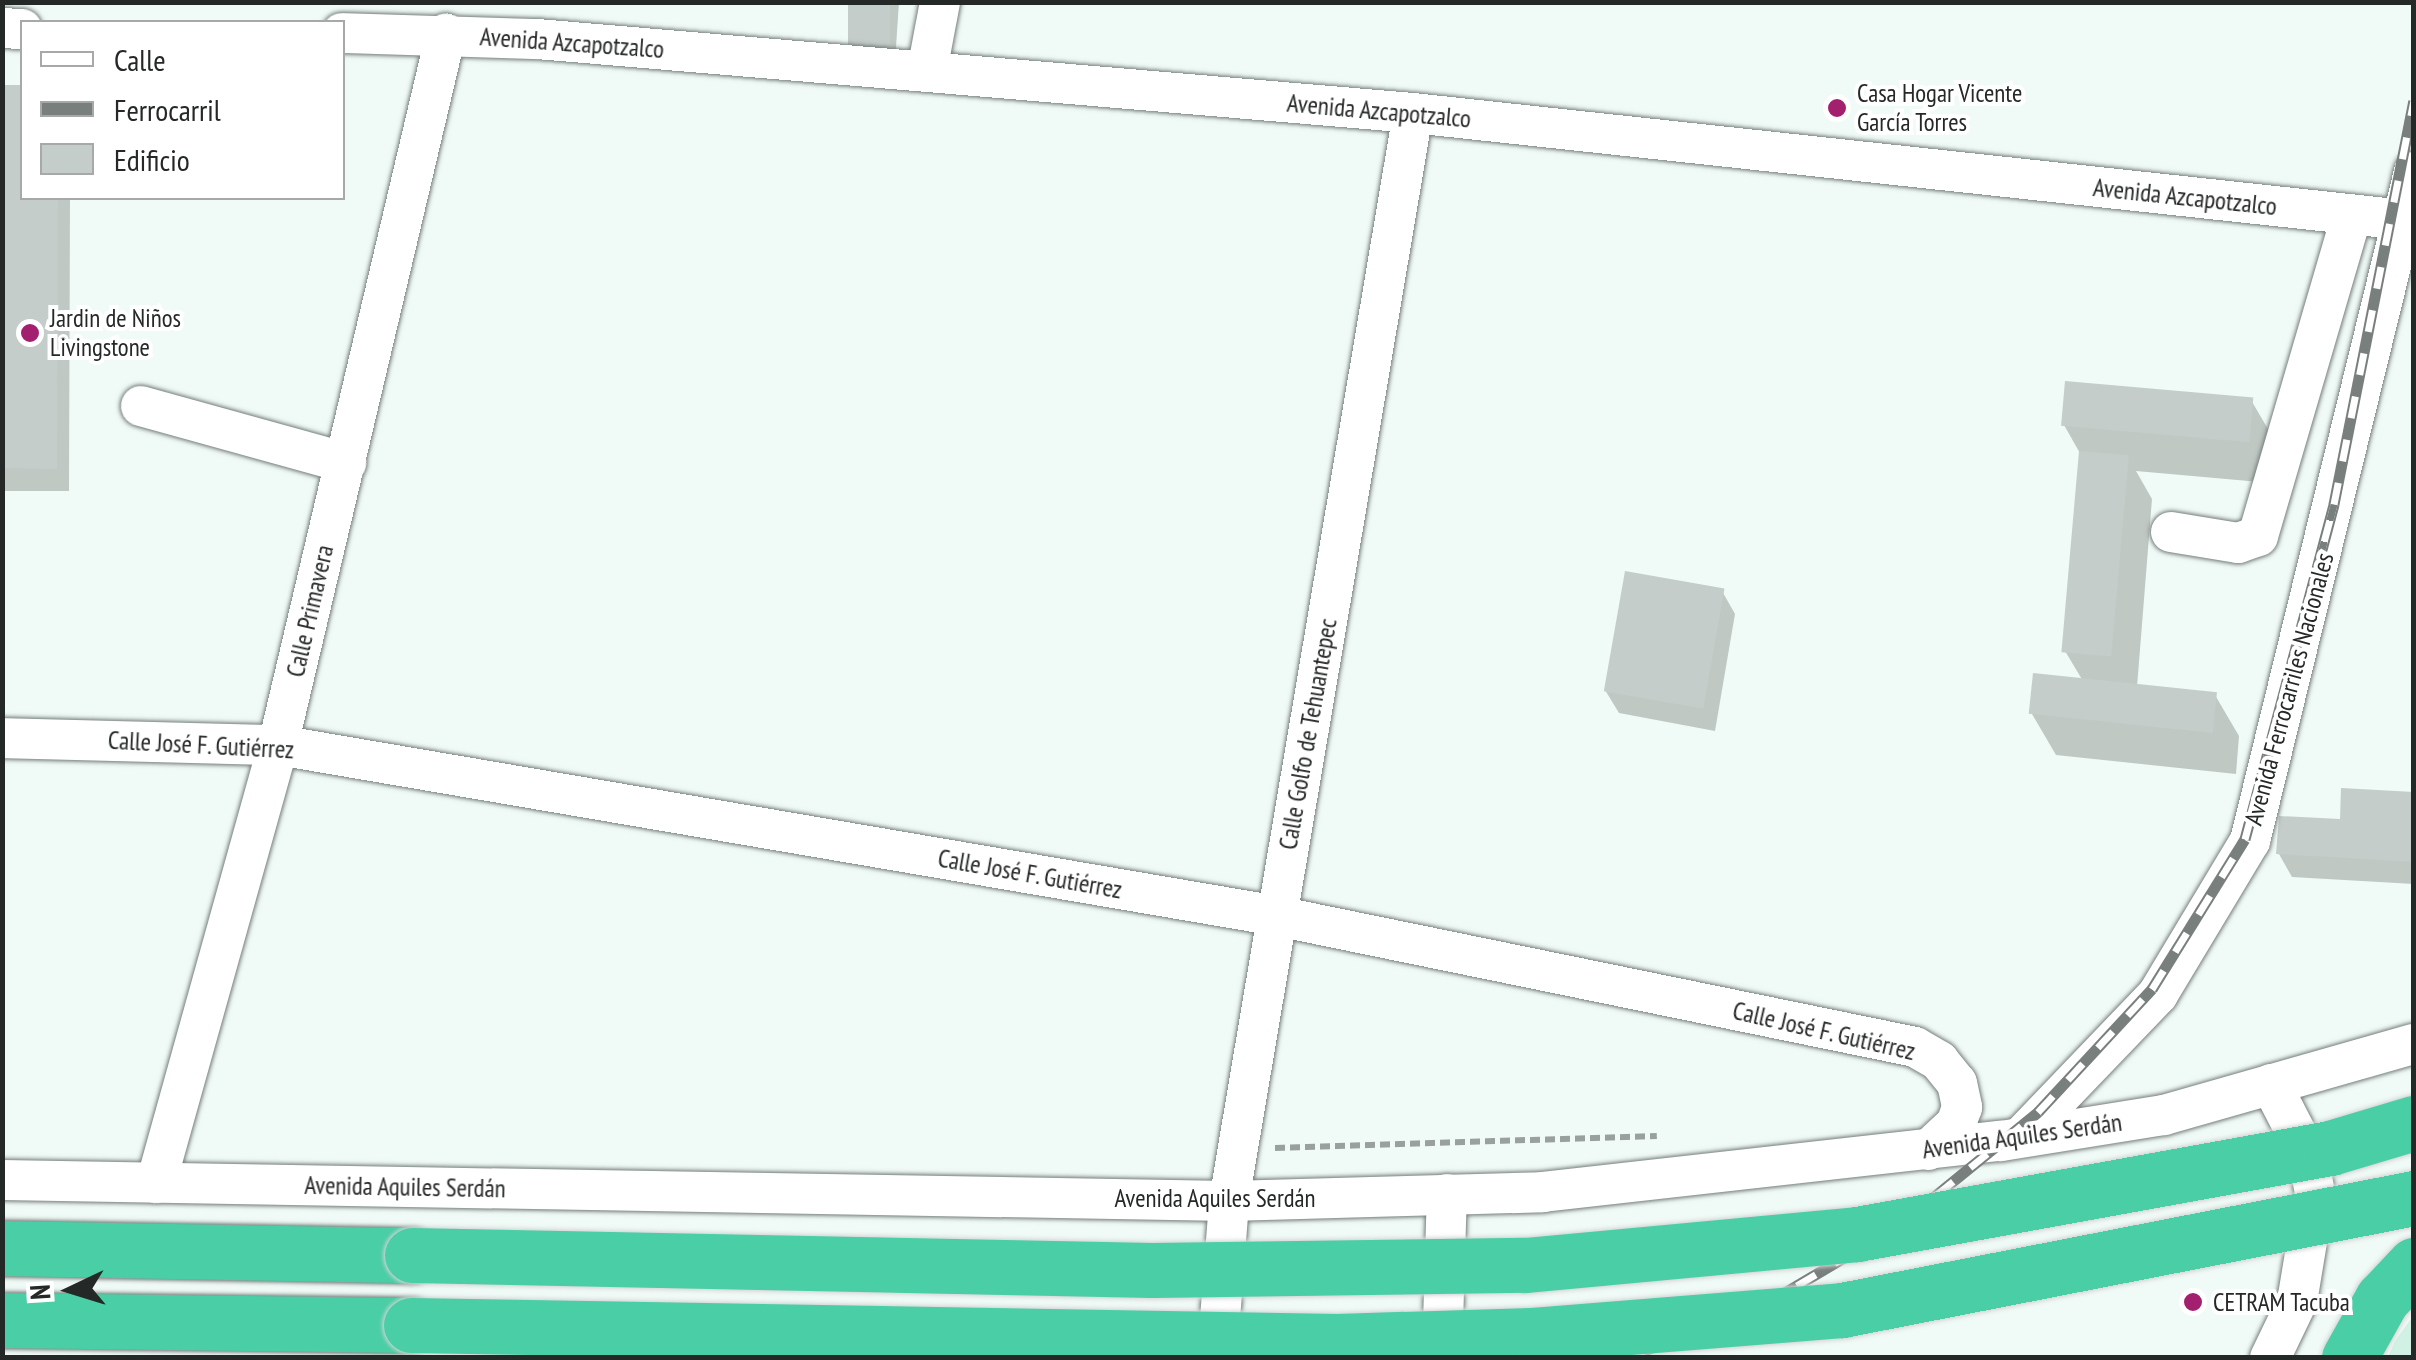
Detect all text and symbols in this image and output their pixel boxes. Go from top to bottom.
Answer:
legend [20,20,345,200]
street label: Avenida Azcapotzalco [479,22,665,64]
text: Calle [114,40,166,79]
place label: Casa Hogar Vicente García Torres [1857,79,2023,138]
street label: Avenida Azcapotzalco [1285,88,1473,134]
text: Ferrocarril [114,90,221,129]
marker: Casa Hogar Vicente García Torres [1826,97,1848,119]
text: Edificio [114,140,190,179]
street label: Avenida Azcapotzalco [2091,172,2279,222]
place label: Jardin de Niños Livingstone [50,304,181,363]
marker: Jardin de Niños Livingstone [19,322,41,344]
street label: Calle Primavera [280,542,340,680]
street label: Avenida Ferrocarriles Nacionales [2238,549,2340,829]
street label: Calle Golfo de Tehuantepec [1273,616,1343,852]
street label: Calle José F. Gutiérrez [106,725,296,765]
street label: Calle José F. Gutiérrez [935,843,1125,905]
street label: Calle José F. Gutiérrez [1729,995,1919,1067]
street label: Avenida Aquiles Serdán [1920,1107,2124,1165]
street label: Avenida Aquiles Serdán [304,1170,506,1204]
street label: Avenida Aquiles Serdán [1114,1183,1316,1213]
north arrow [20,1240,120,1340]
text: N [21,1283,59,1301]
place label: CETRAM Tacuba [2213,1287,2350,1317]
marker: CETRAM Tacuba [2182,1291,2204,1313]

